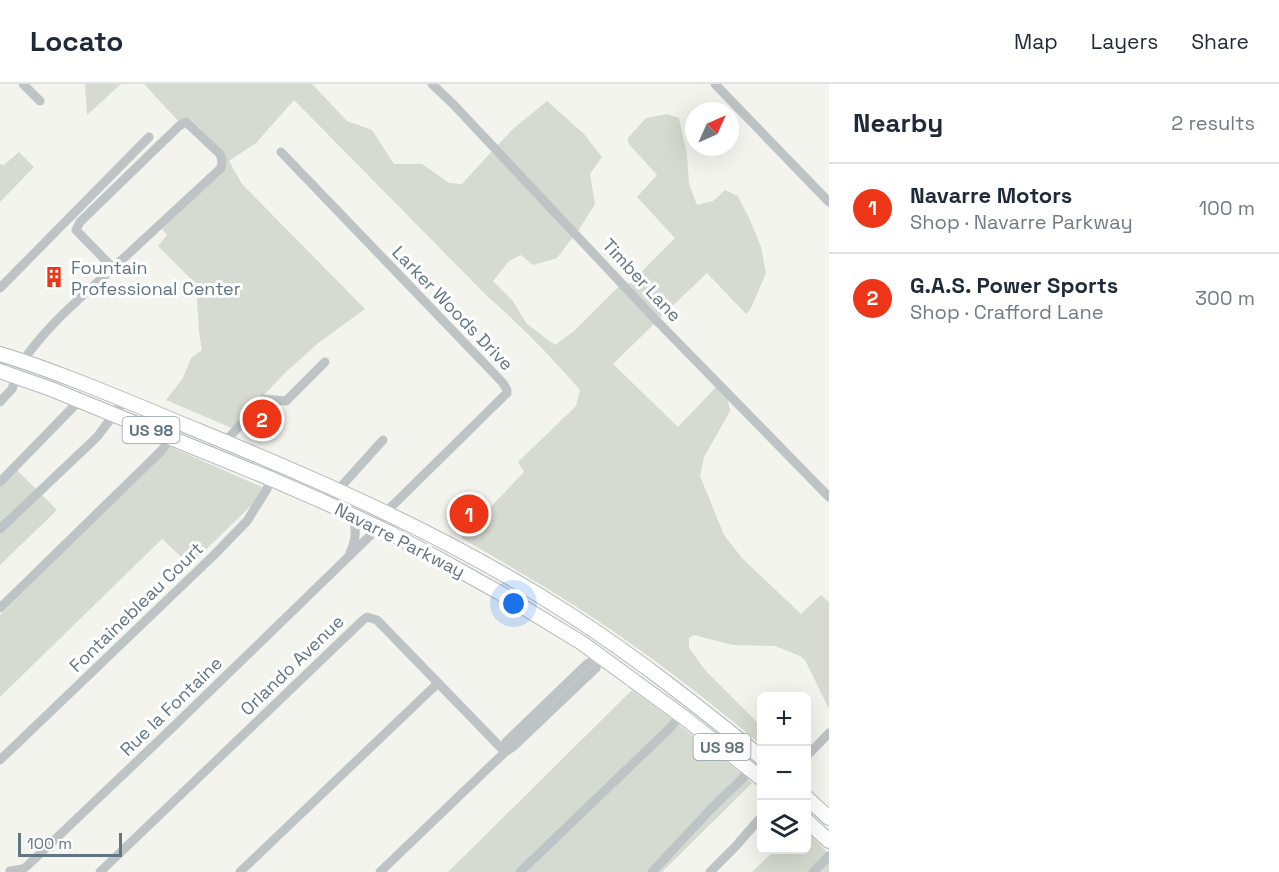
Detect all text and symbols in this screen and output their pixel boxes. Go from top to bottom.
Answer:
text: Locato [30,23,123,59]
text: Map [1014,28,1058,55]
text: Layers [1091,28,1158,55]
text: Share [1191,28,1249,55]
north arrow [685,102,739,156]
text: Nearby [853,106,943,140]
text: 2 results [1171,110,1255,136]
text: Navarre Motors [910,181,1072,209]
text: 1 [868,195,877,221]
text: 100 m [1199,195,1255,221]
text: Shop · Navarre Parkway [910,209,1133,235]
street label: Timber Lane [597,233,687,327]
street label: Larker Woods Drive [388,241,518,375]
place label: Fountain Professional Center [71,256,241,300]
building icon: Fountain Professional Center [42,265,66,289]
text: G.A.S. Power Sports [910,271,1118,299]
text: 2 [867,285,878,311]
text: 300 m [1195,285,1255,311]
text: Shop · Crafford Lane [910,299,1104,325]
pin: 2 [242,396,282,442]
road number: US 98 [122,417,180,443]
pin: 1 [450,492,488,536]
street label: Navarre Parkway [331,497,469,583]
street label: Fontainebleau Court [64,537,208,677]
your location [499,589,528,618]
street label: Orlando Avenue [235,610,349,720]
street label: Rue la Fontaine [115,651,227,761]
map controls [757,692,811,854]
button: + [757,692,811,746]
road number: US 98 [694,734,750,760]
button: − [757,746,811,800]
button: layers [757,800,811,854]
scale bar [18,830,122,858]
text: 100 m [27,833,72,854]

